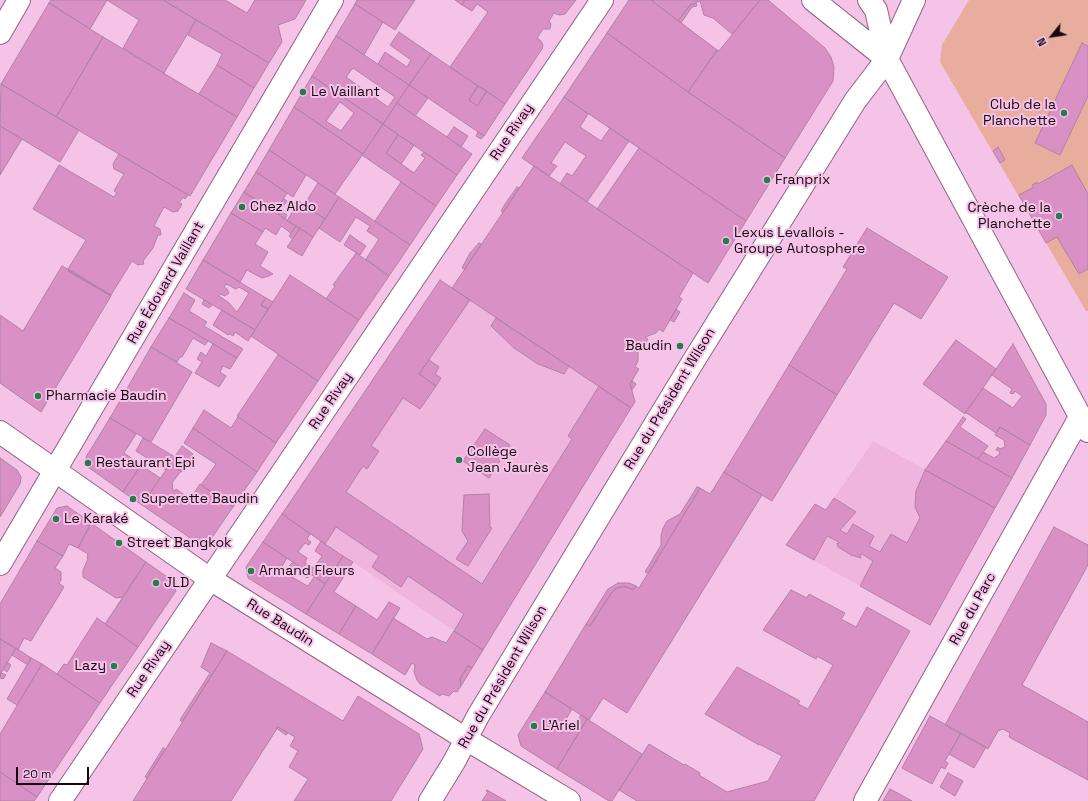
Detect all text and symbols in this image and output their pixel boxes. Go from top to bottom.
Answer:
north arrow [1032,16,1072,56]
text: N [1034,35,1050,49]
place label: Le Vaillant [311,84,380,100]
marker: Le Vaillant [298,87,308,97]
place label: Club de la Planchette [983,97,1056,130]
street label: Rue Rivay [487,100,537,164]
marker: Club de la Planchette [1059,108,1069,118]
place label: Franprix [775,172,830,188]
marker: Franprix [762,175,772,185]
place label: Chez Aldo [250,199,316,215]
place label: Crèche de la Planchette [967,200,1051,232]
marker: Chez Aldo [237,202,247,212]
marker: Crèche de la Planchette [1054,211,1064,221]
street label: Rue Édouard Vaillant [124,219,208,347]
place label: Lexus Levallois - Groupe Autosphere [734,225,865,258]
marker: Lexus Levallois - Groupe Autosphere [721,236,731,246]
street label: Rue du Président Wilson [621,325,719,473]
place label: Baudin [625,338,672,354]
marker: Baudin [675,341,685,351]
street label: Rue Rivay [306,369,356,433]
place label: Pharmacie Baudin [46,388,167,404]
marker: Pharmacie Baudin [33,391,43,401]
place label: Collège Jean Jaurès [467,444,549,476]
place label: Restaurant Epi [96,455,195,471]
marker: Collège Jean Jaurès [454,455,464,465]
marker: Restaurant Epi [83,458,93,468]
place label: Superette Baudin [141,491,258,507]
marker: Superette Baudin [128,494,138,504]
place label: Le Karaké [64,511,129,527]
marker: Le Karaké [51,514,61,524]
place label: Street Bangkok [127,535,232,551]
marker: Street Bangkok [114,538,124,548]
place label: Armand Fleurs [259,563,355,579]
marker: Armand Fleurs [246,566,256,576]
street label: Rue du Parc [946,570,1000,648]
place label: JLD [164,575,189,591]
marker: JLD [151,578,161,588]
street label: Rue Baudin [243,596,317,650]
street label: Rue du Président Wilson [455,602,551,752]
street label: Rue Rivay [124,637,174,701]
place label: Lazy [74,658,106,674]
marker: Lazy [109,661,119,671]
place label: L'Ariel [542,718,580,734]
marker: L'Ariel [529,721,539,731]
scale bar [18,759,91,785]
text: 20 m [23,766,51,782]

